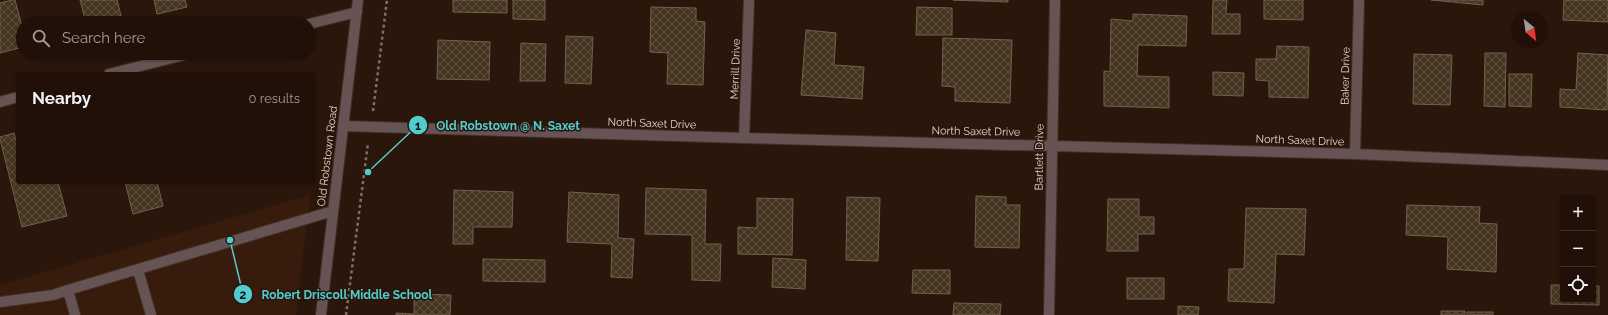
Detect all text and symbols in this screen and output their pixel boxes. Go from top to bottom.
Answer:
north arrow [1512,12,1548,48]
search box [16,16,316,60]
icon: search [30,27,52,49]
text: Search here [62,29,145,47]
street label: Merrill Drive [728,38,743,100]
street label: Baker Drive [1338,46,1353,105]
text: Nearby [32,88,91,108]
text: 0 results [249,91,300,106]
street label: Old Robstown Road [315,105,340,207]
callout: Old Robstown @ N. Saxet [408,113,587,137]
street label: North Saxet Drive [607,115,697,132]
text: 1 [415,119,421,133]
text: Old Robstown @ N. Saxet [436,119,580,133]
street label: Bartlett Drive [1032,123,1047,190]
street label: North Saxet Drive [931,124,1021,139]
street label: North Saxet Drive [1255,132,1345,149]
map controls [1560,195,1596,303]
button: + [1560,195,1596,231]
button: − [1560,231,1596,267]
button: locate [1560,267,1596,303]
callout: Robert Driscoll Middle School [233,282,440,306]
text: 2 [240,288,247,302]
text: Robert Driscoll Middle School [262,288,433,302]

